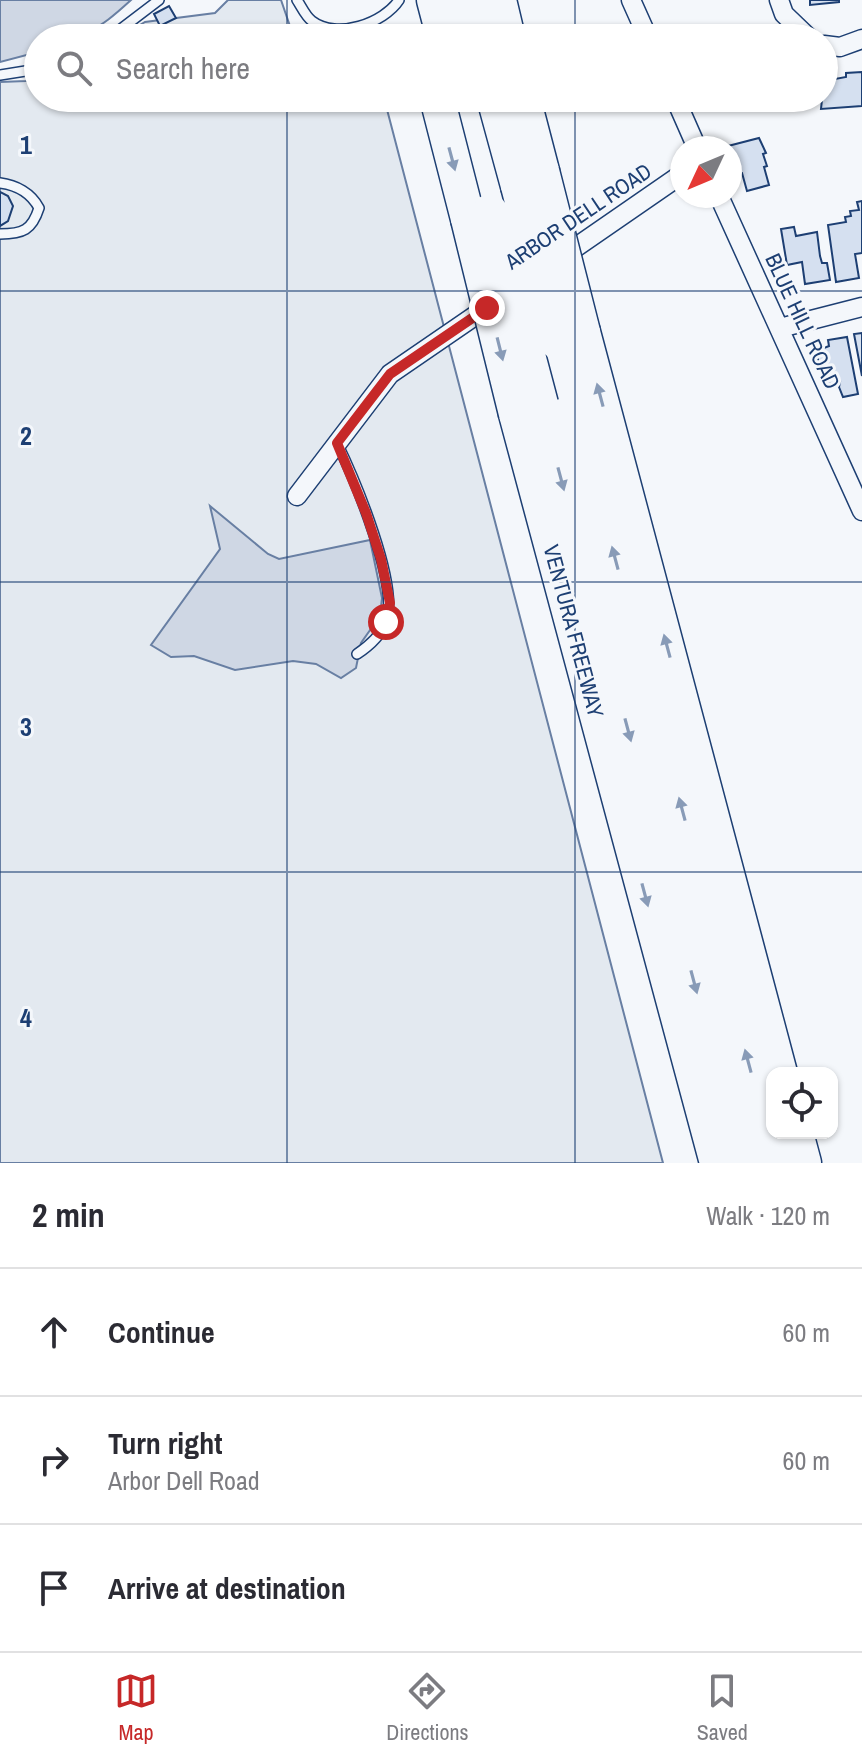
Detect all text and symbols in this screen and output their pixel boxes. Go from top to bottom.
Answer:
search box [24,24,838,112]
icon: search [52,46,96,90]
text: Search here [116,48,250,88]
text: 1 [20,127,32,162]
north arrow [670,136,742,208]
one-way arrow [447,146,459,171]
street label: ARBOR DELL ROAD [498,156,657,277]
street label: BLUE HILL ROAD [758,248,848,394]
route end [469,290,505,326]
one-way arrow [495,337,507,362]
one-way arrow [593,382,605,407]
text: 2 [20,418,32,453]
one-way arrow [555,467,567,492]
street label: VENTURA FREEWAY [537,541,611,721]
one-way arrow [609,545,621,570]
route start [368,604,404,640]
one-way arrow [660,633,672,658]
text: 3 [20,709,32,744]
one-way arrow [622,718,634,743]
one-way arrow [675,797,687,822]
one-way arrow [639,884,652,908]
one-way arrow [689,969,701,994]
text: 4 [20,1000,32,1035]
one-way arrow [741,1048,754,1072]
map controls [766,1067,838,1139]
button: locate [766,1067,838,1139]
text: 2 min [32,1192,105,1238]
text: Walk · 120 m [706,1198,830,1233]
icon: ahead [32,1310,76,1354]
text: Continue [108,1312,215,1352]
text: 60 m [783,1315,830,1350]
text: Turn right [108,1423,222,1463]
icon: right [32,1438,76,1482]
text: 60 m [783,1443,830,1478]
text: Arbor Dell Road [108,1463,260,1498]
icon: arrive [32,1566,76,1610]
text: Arrive at destination [108,1568,346,1608]
tab: Map [114,1669,158,1747]
tab: Directions [386,1669,469,1747]
tab: Saved [697,1669,748,1747]

